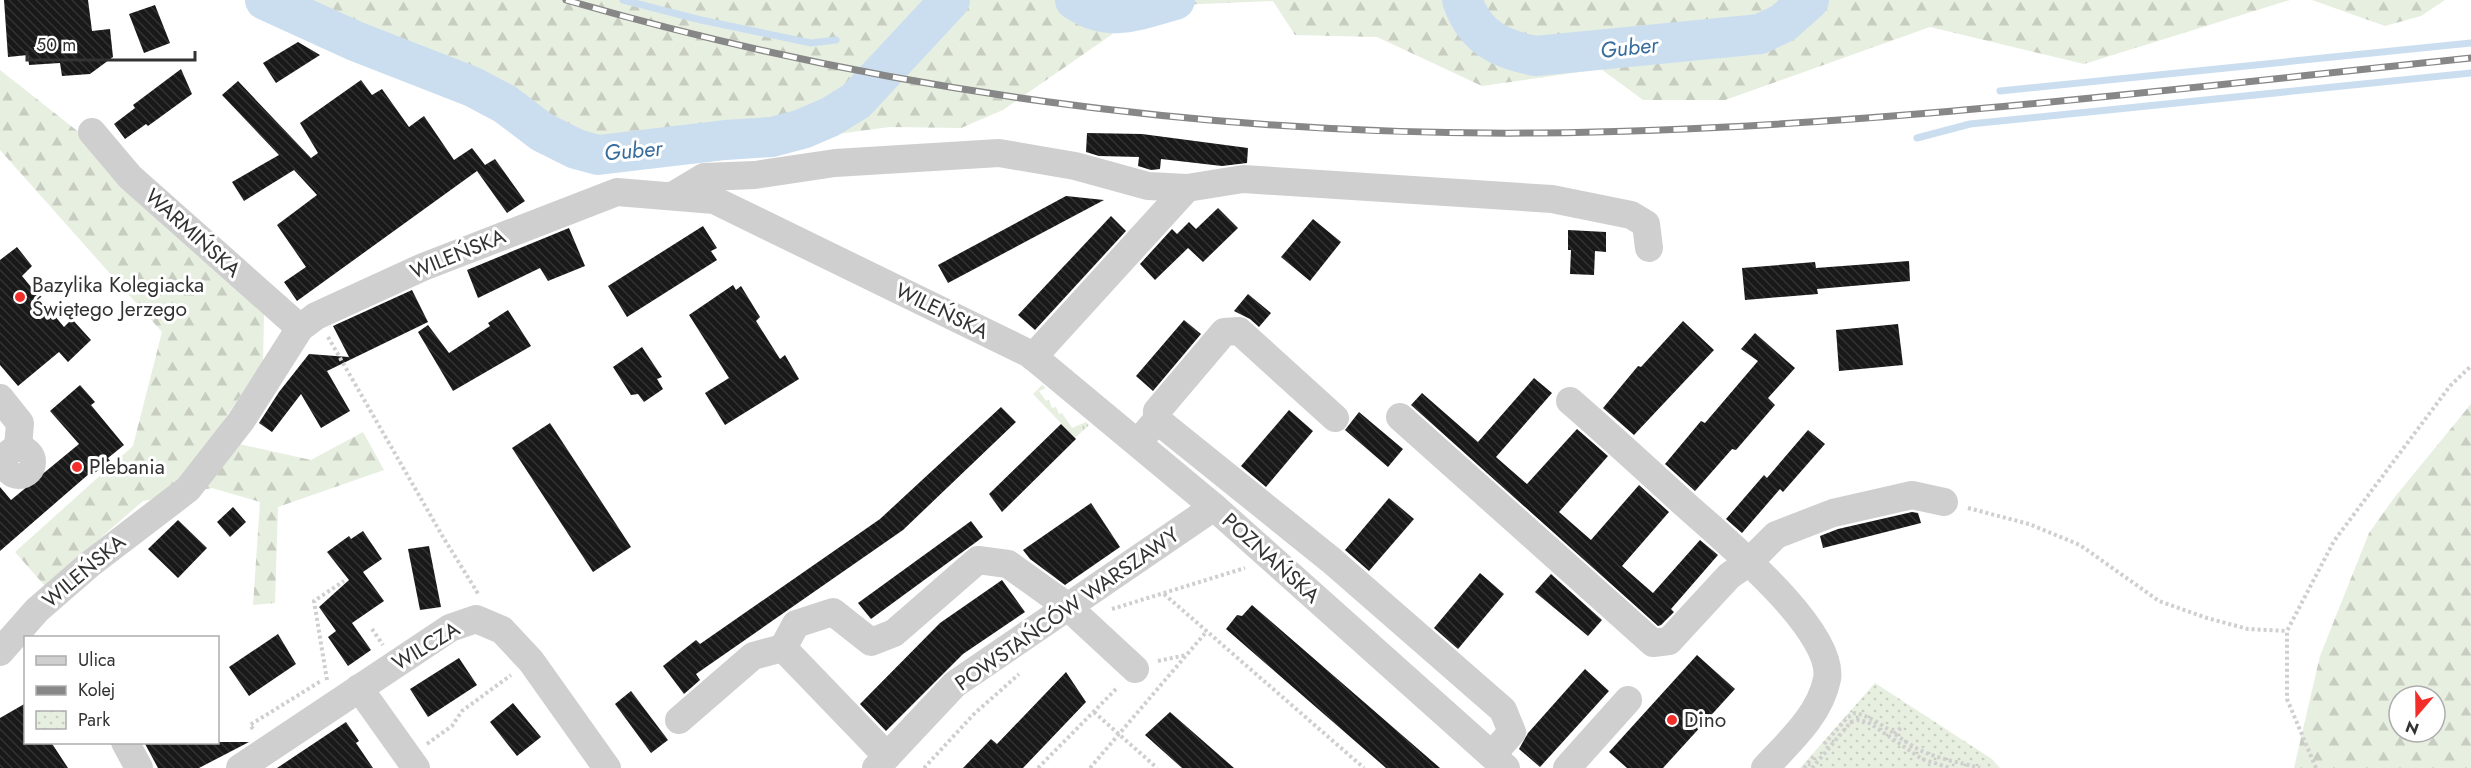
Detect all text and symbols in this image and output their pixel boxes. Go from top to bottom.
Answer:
scale bar [27,24,195,62]
water label: Guber [1598,28,1661,66]
text: 50 m [36,32,76,58]
water label: Guber [603,131,665,168]
street label: WARMIŃSKA [138,182,248,284]
street label: WILEŃSKA [406,221,510,287]
place label: Bazylika Kolegiacka Świętego Jerzego [32,270,204,324]
street label: WILEŃSKA [890,276,994,347]
marker: Bazylika Kolegiacka Świętego Jerzego [13,290,27,304]
place label: Plebania [89,452,165,482]
marker: Plebania [70,460,84,474]
street label: POZNAŃSKA [1215,506,1327,610]
street label: POWSTAŃCÓW WARSZAWY [949,520,1185,698]
street label: WILEŃSKA [36,527,132,615]
street label: WILCZA [386,614,466,678]
legend [24,636,219,744]
text: Ulica [78,647,115,673]
text: Kolej [78,677,115,703]
north arrow [2387,684,2447,744]
place label: Dino [1684,705,1726,735]
text: Park [78,707,110,733]
marker: Dino [1665,713,1679,727]
text: N [2402,715,2422,741]

